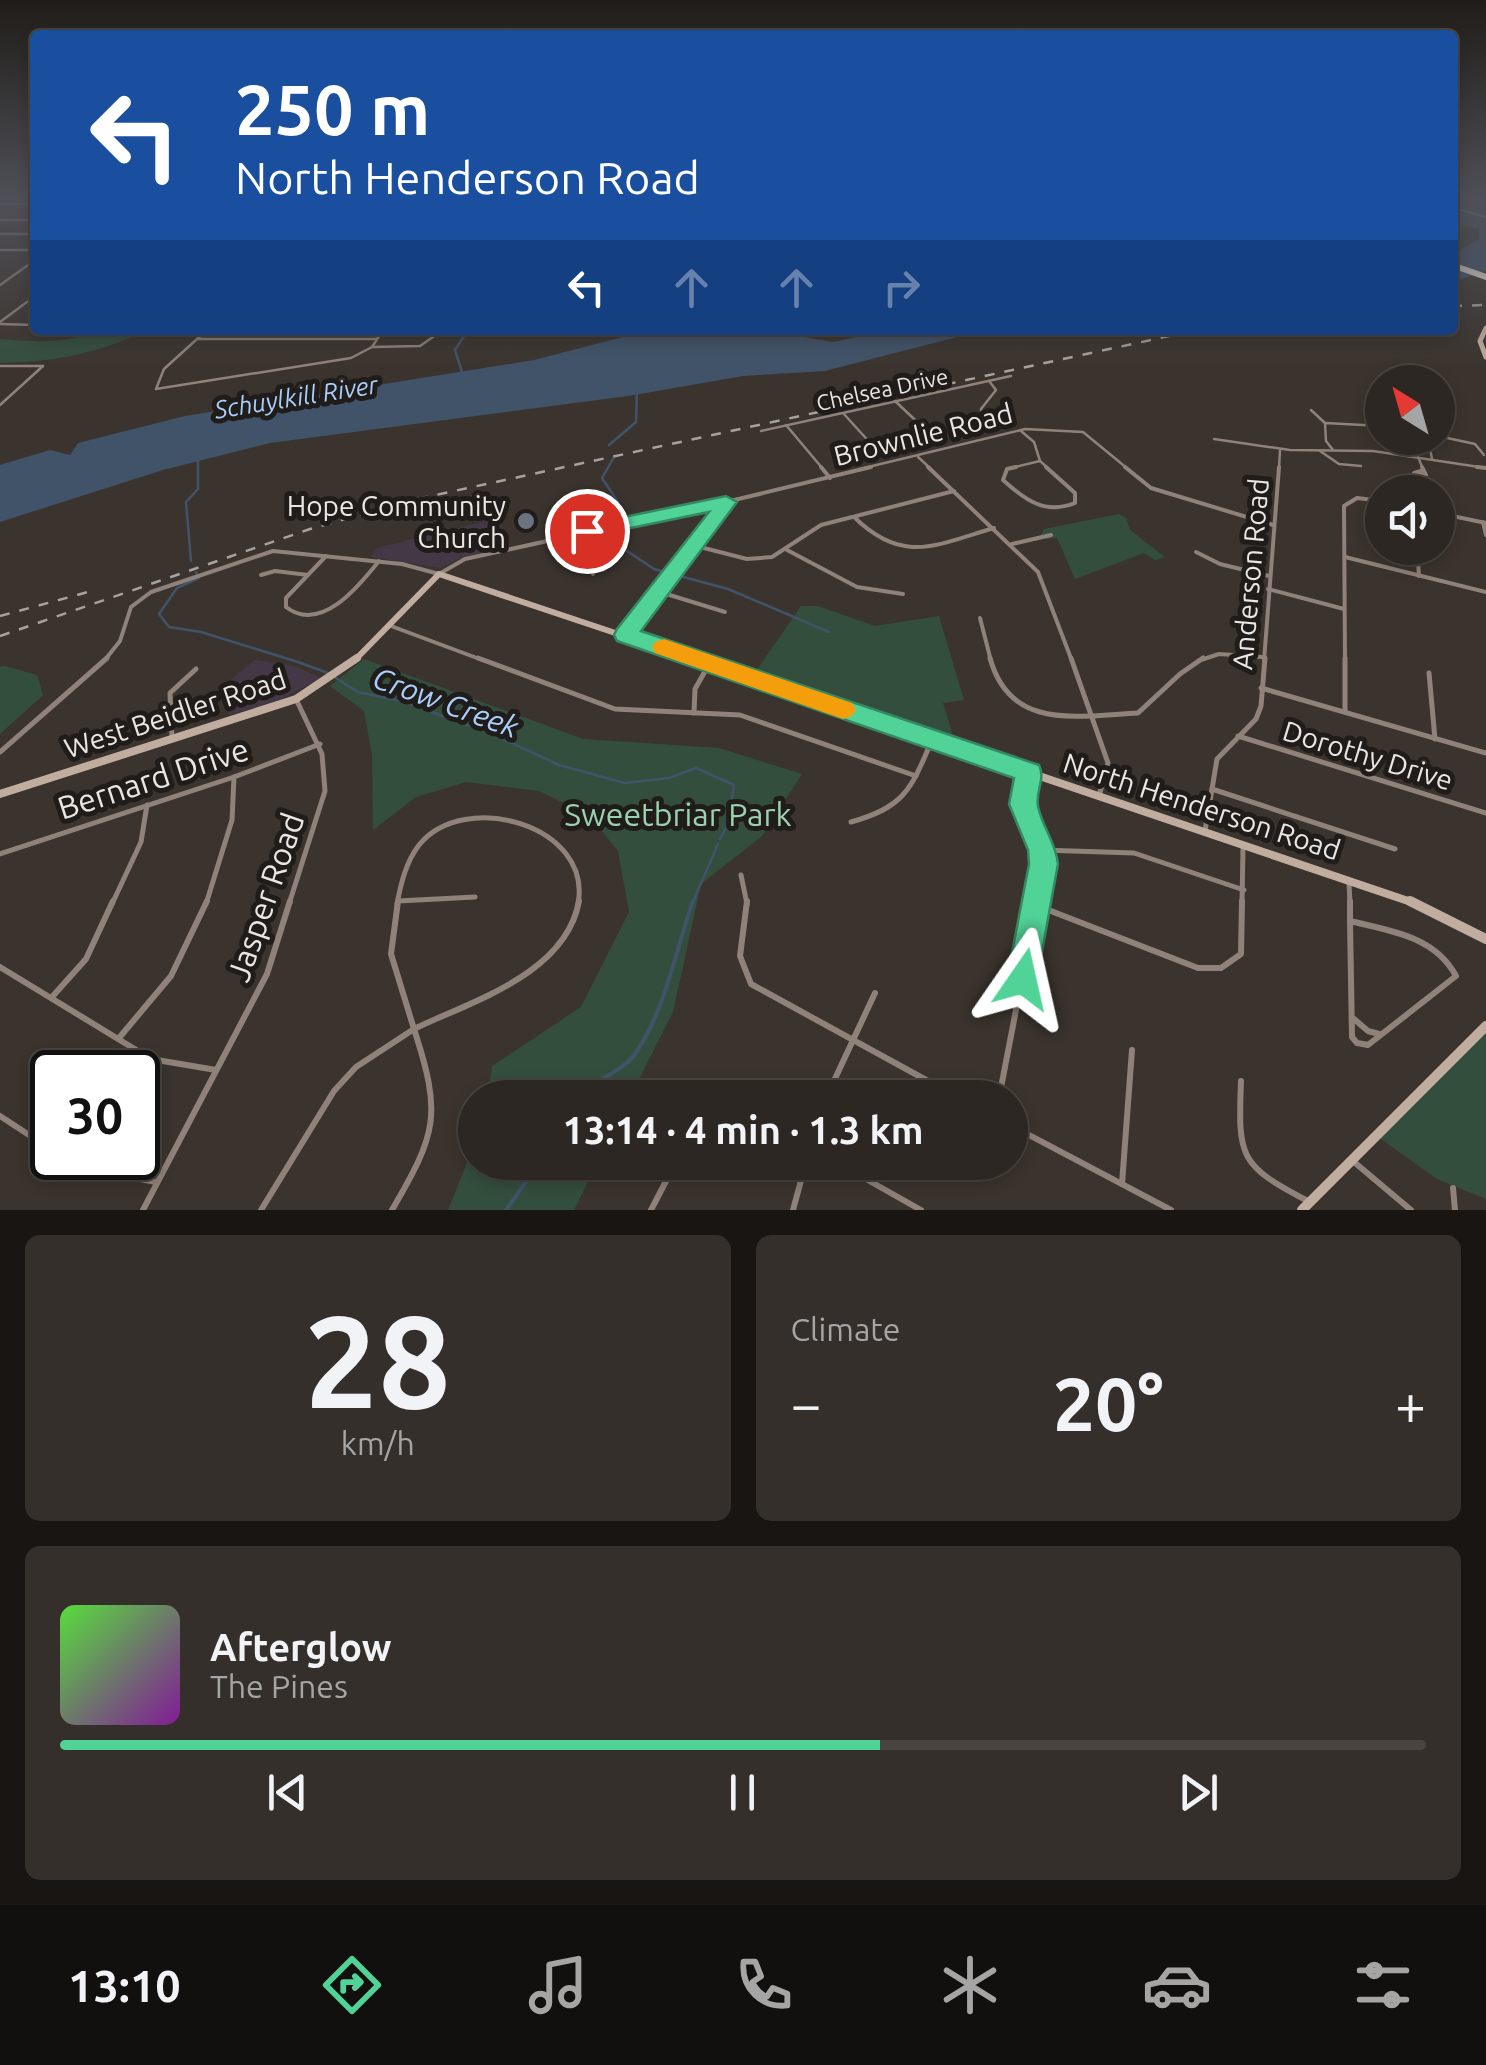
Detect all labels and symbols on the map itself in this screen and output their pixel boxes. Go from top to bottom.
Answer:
street label: Chelsea Drive [814,363,950,415]
north arrow [1365,365,1455,455]
water label: Schuylkill River [211,370,381,424]
street label: Brownlie Road [830,397,1016,471]
street label: Anderson Road [1226,477,1274,671]
pin [545,489,630,574]
place label: Hope Community Church [287,490,506,553]
marker: Hope Community Church [515,510,537,532]
water label: Crow Creek [369,660,524,744]
street label: West Beidler Road [60,663,290,763]
street label: Dorothy Drive [1279,714,1457,796]
street label: Bernard Drive [53,730,253,826]
street label: North Henderson Road [1060,747,1344,865]
park label: Sweetbriar Park [564,796,792,832]
street label: Jasper Road [219,808,311,986]
position arrow [971,927,1075,1031]
speed limit sign: 30 [30,1050,160,1180]

